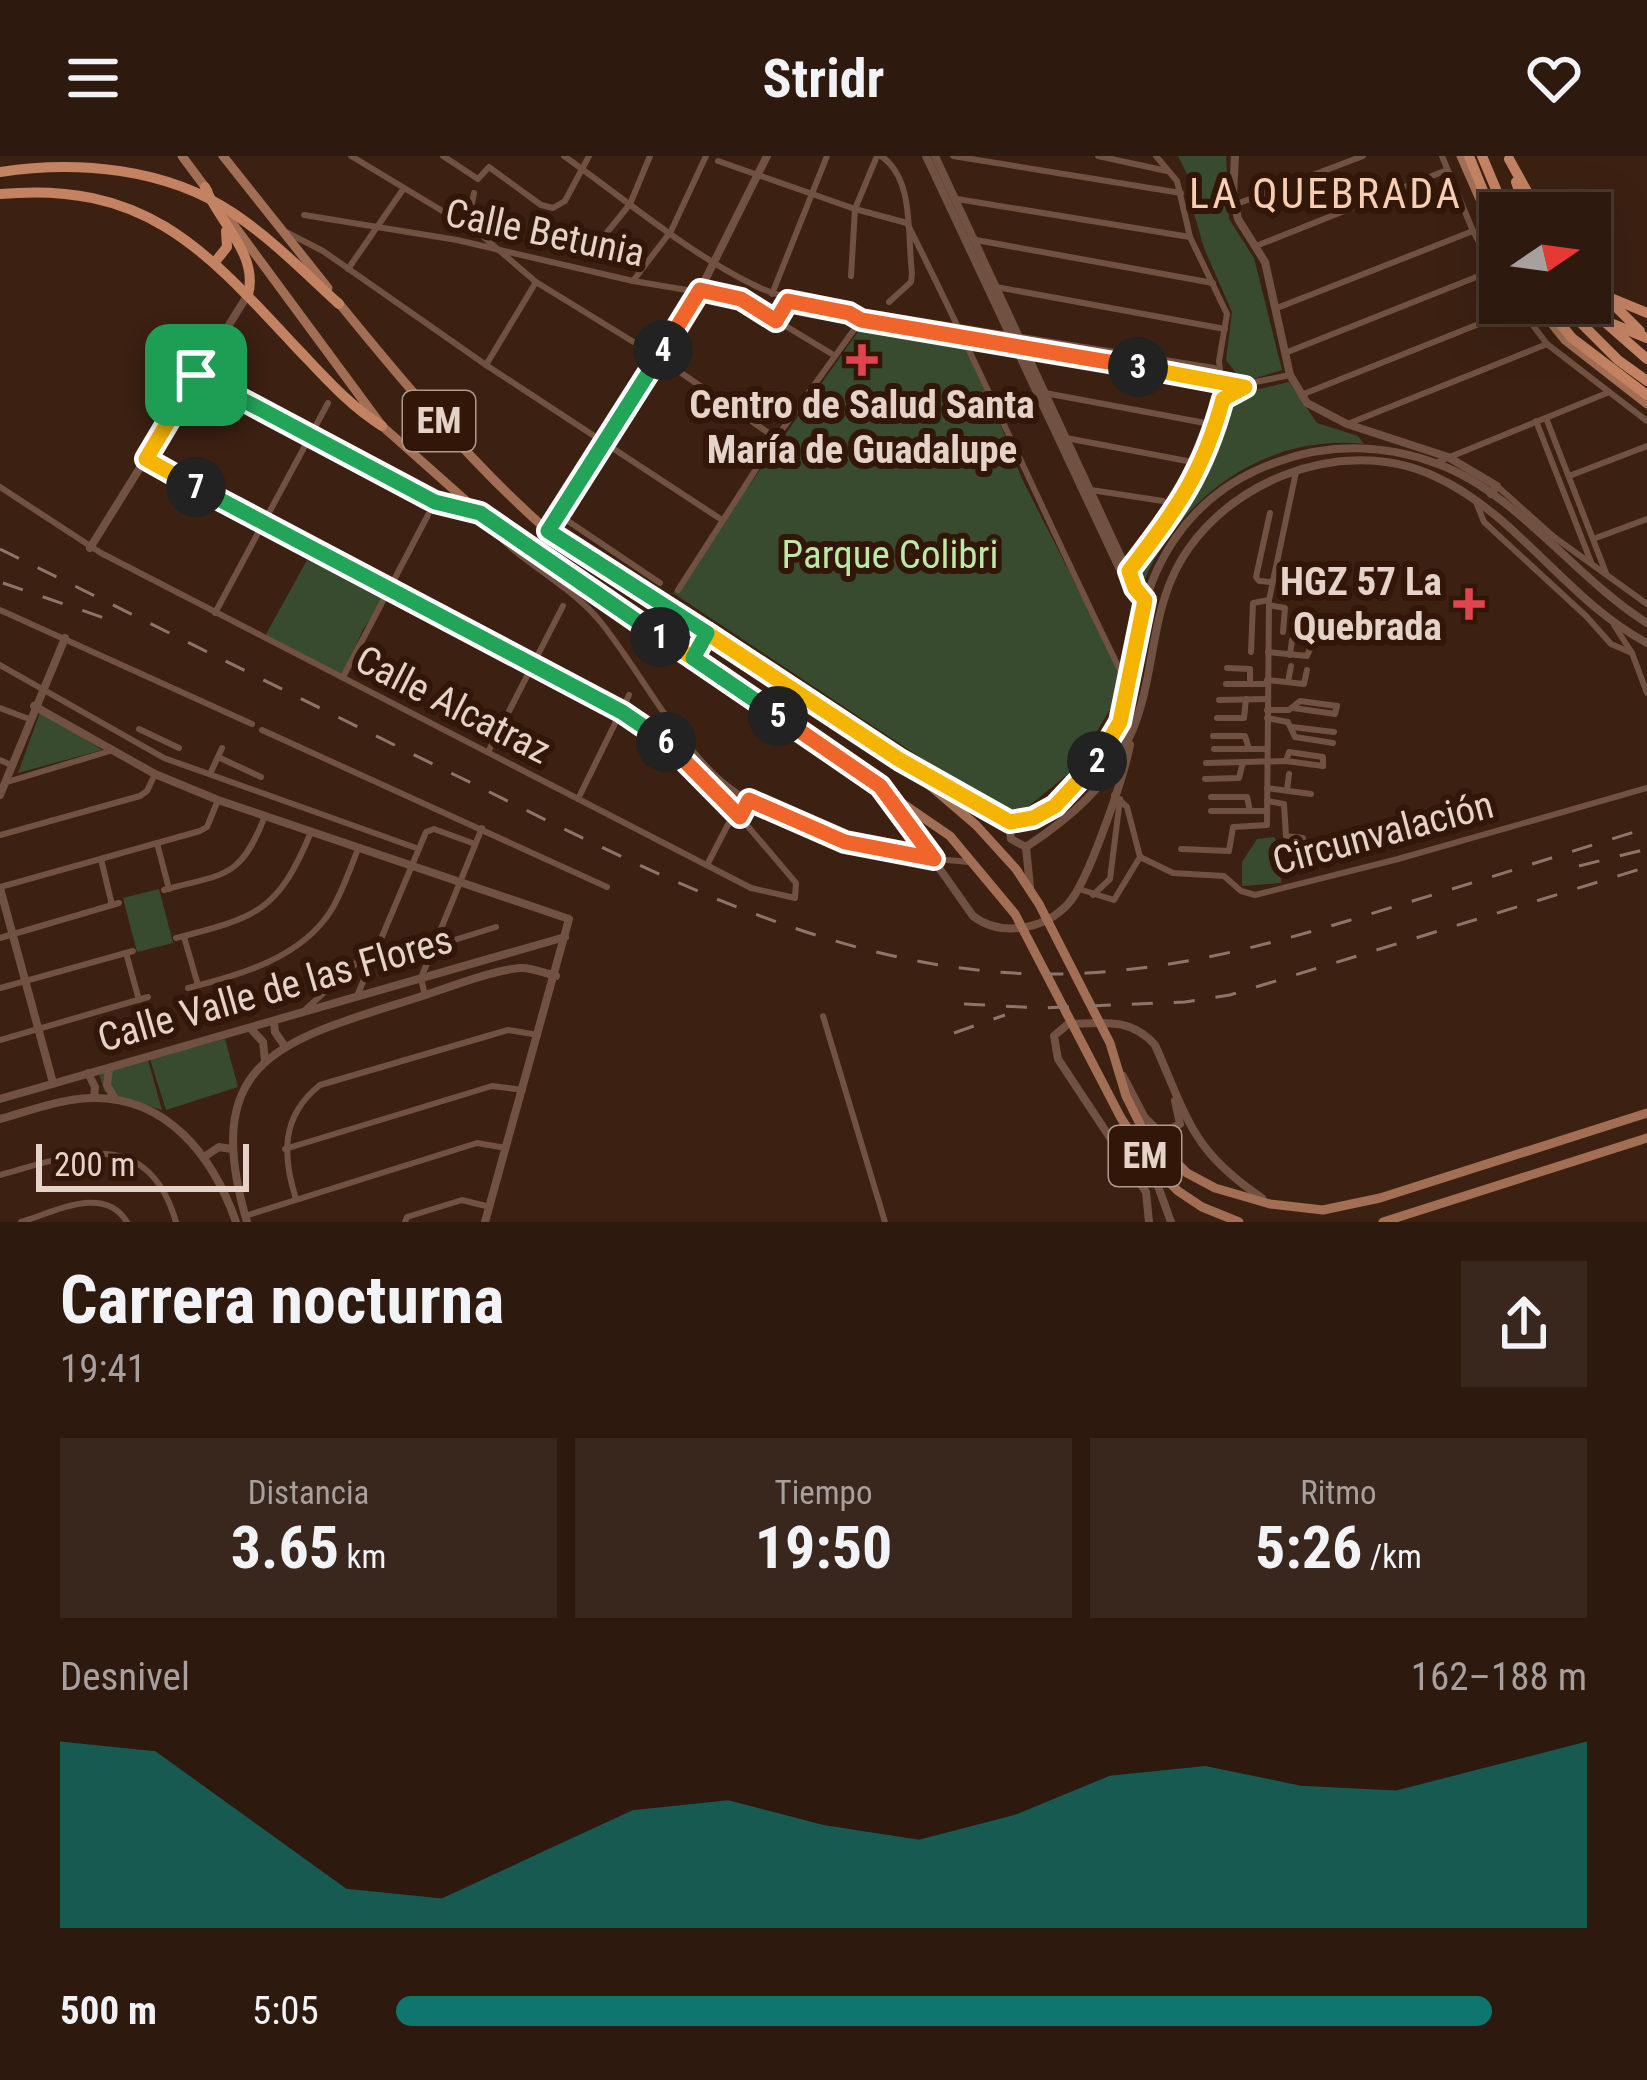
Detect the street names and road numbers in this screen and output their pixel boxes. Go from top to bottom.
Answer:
street label: Calle Betunia [441,189,649,277]
road number: EM [403,391,475,451]
street label: Calle Alcatraz [348,636,558,774]
street label: Circunvalación [1268,781,1498,885]
street label: Calle Valle de las Flores [92,916,458,1062]
road number: EM [1109,1126,1181,1186]

